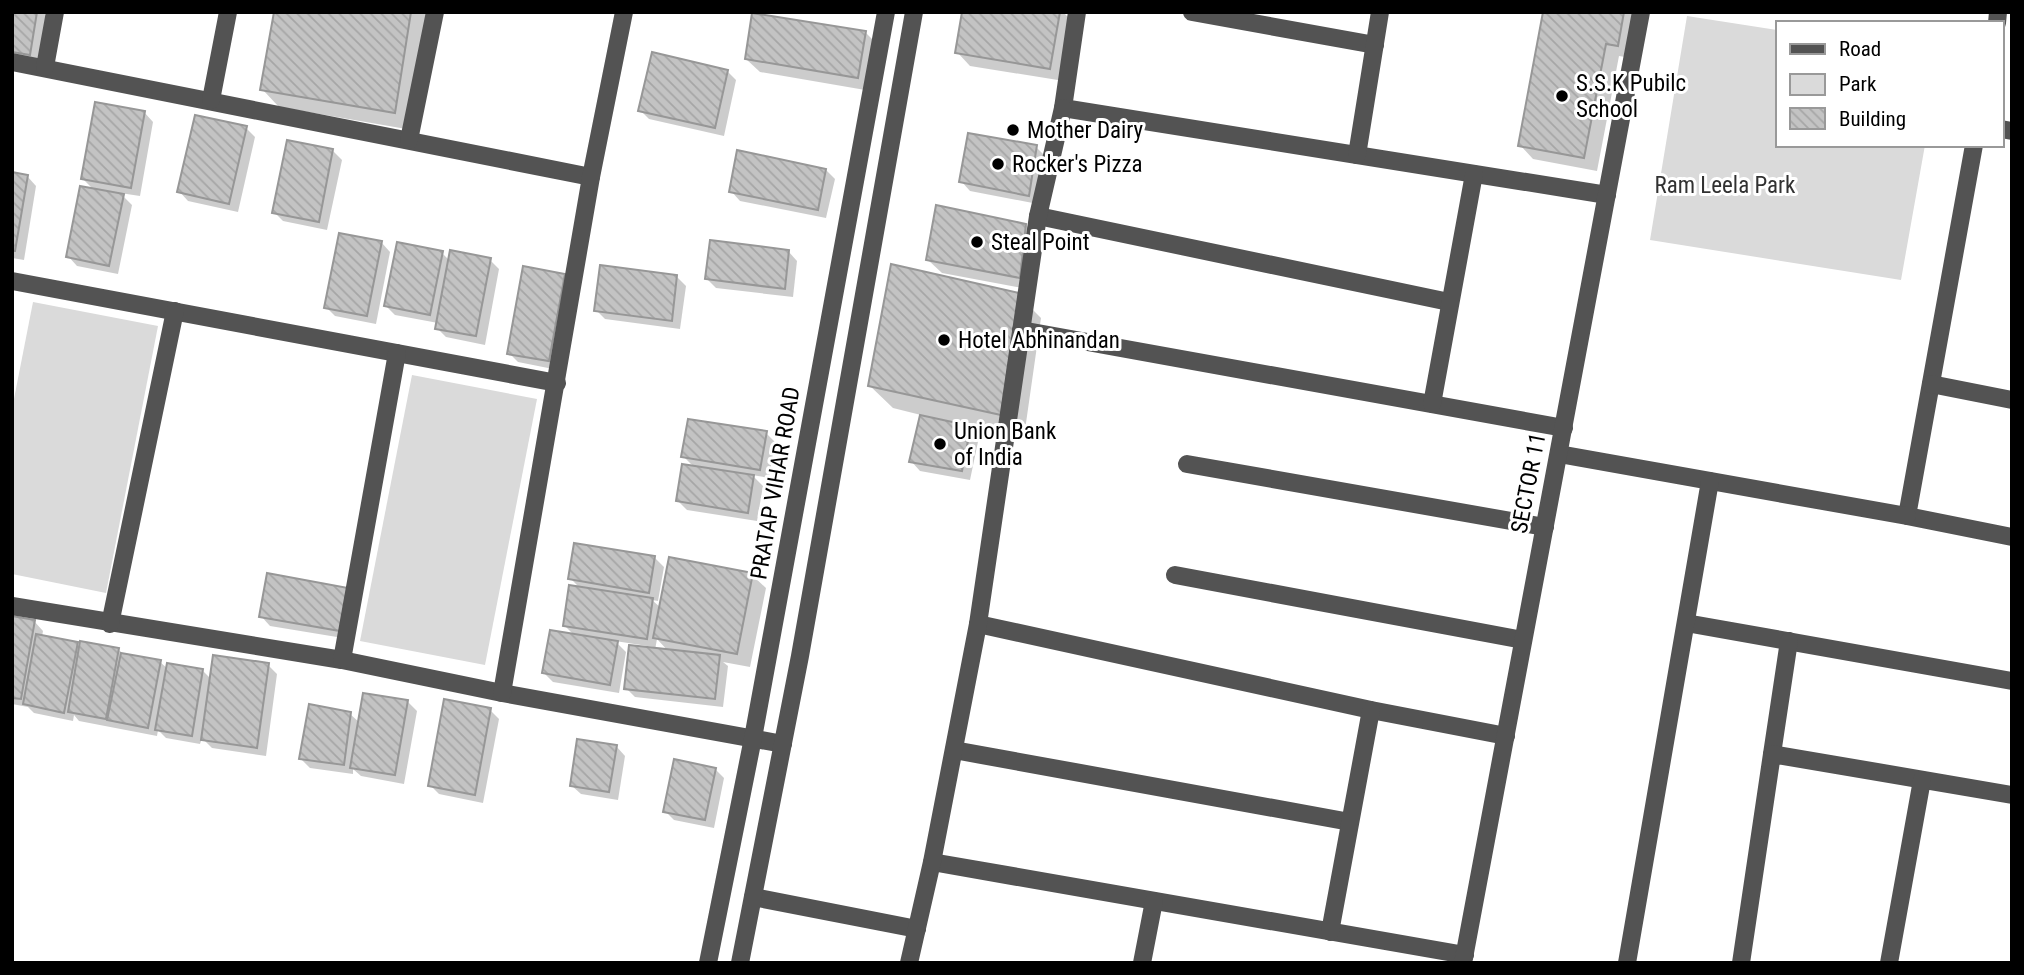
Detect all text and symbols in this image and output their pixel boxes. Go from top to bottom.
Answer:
legend [1776,21,2003,147]
text: Road [1839,37,1881,61]
place label: S.S.K Pubilc School [1576,70,1686,123]
text: Park [1839,72,1877,96]
marker: S.S.K Pubilc School [1554,88,1570,104]
text: Building [1839,107,1906,131]
place label: Mother Dairy [1027,117,1144,144]
marker: Mother Dairy [1005,122,1021,138]
place label: Rocker's Pizza [1012,151,1143,178]
marker: Rocker's Pizza [990,156,1006,172]
park label: Ram Leela Park [1655,172,1796,199]
place label: Steal Point [991,229,1089,256]
marker: Steal Point [969,234,985,250]
place label: Hotel Abhinandan [958,327,1120,354]
marker: Hotel Abhinandan [936,332,952,348]
street label: PRATAP VIHAR ROAD [745,385,806,582]
place label: Union Bank of India [954,418,1057,471]
street label: SECTOR 11 [1506,431,1551,536]
marker: Union Bank of India [932,436,948,452]

